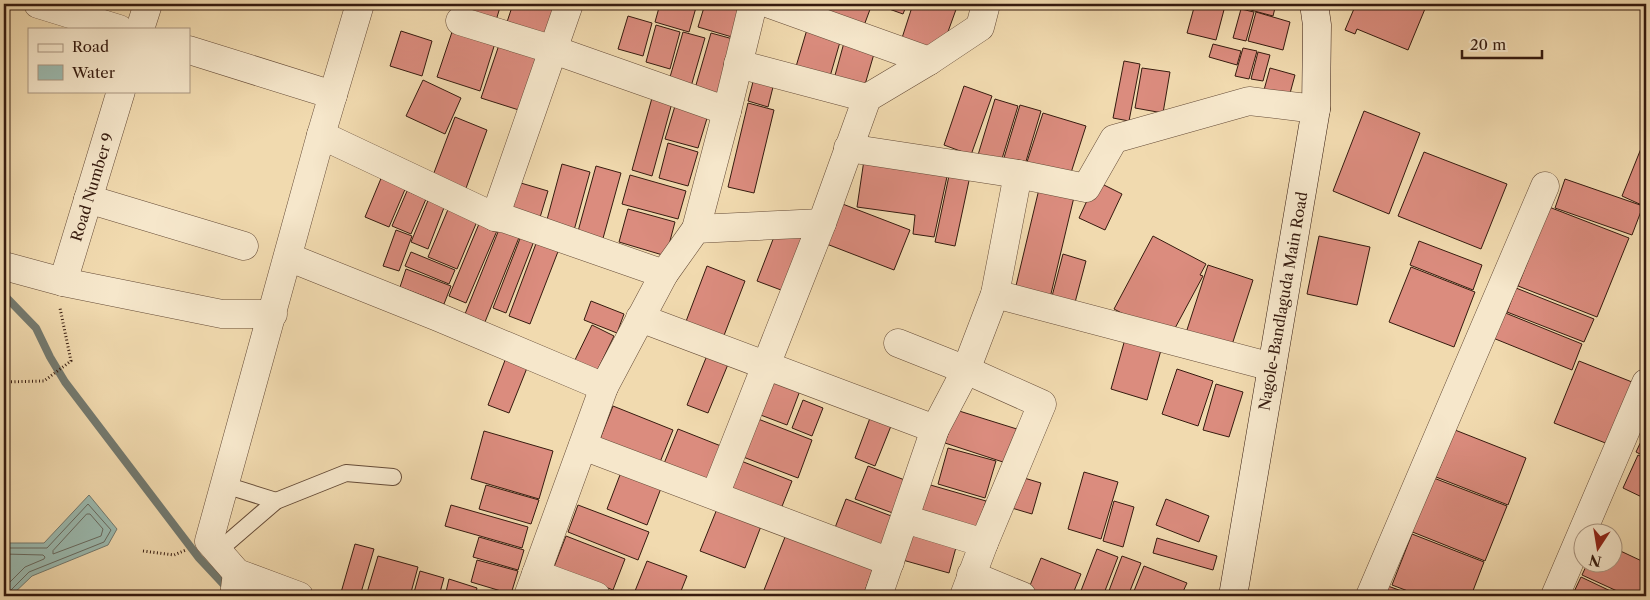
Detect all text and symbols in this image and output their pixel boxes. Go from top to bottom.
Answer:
legend [28,28,190,92]
scale bar [1462,28,1542,60]
text: 20 m [1470,35,1506,54]
text: Road [72,37,109,56]
text: Water [71,63,116,82]
street label: Road Number 9 [66,130,118,244]
street label: Nagole-Bandlaguda Main Road [1254,190,1312,412]
north arrow [1572,522,1622,572]
text: N [1587,551,1603,571]

